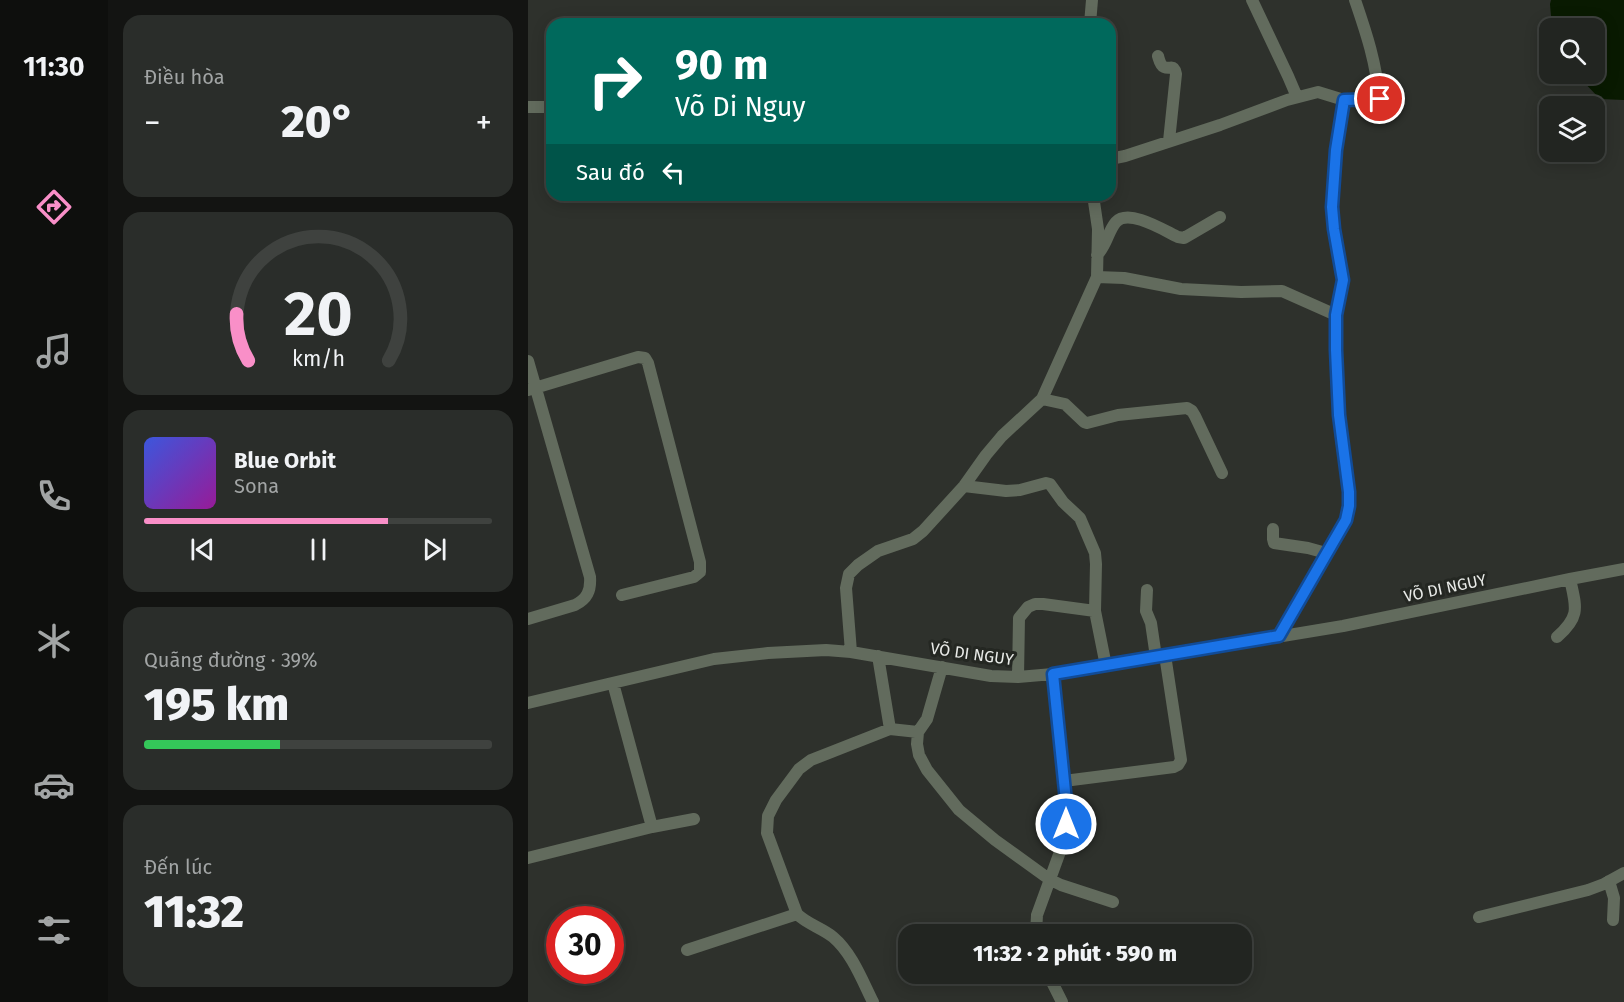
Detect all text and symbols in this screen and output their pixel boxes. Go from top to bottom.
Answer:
map controls [1539,18,1605,162]
button: search [1539,18,1605,84]
text: 90 m [675,40,769,90]
icon: right [576,42,654,120]
text: 11:30 [23,51,85,83]
text: Điều hòa [144,65,225,89]
pin [1354,73,1405,124]
icon: arrive [1363,82,1396,115]
text: Võ Di Nguy [675,91,806,123]
text: 20° [281,95,355,149]
button: layers [1539,96,1605,162]
text: − [144,103,161,143]
text: + [476,103,492,143]
icon: left [657,156,690,189]
text: Sau đó [576,159,645,186]
icon: directions [33,186,75,228]
text: 20 [284,277,352,352]
icon: music [33,330,75,372]
text: km/h [291,346,345,372]
text: Blue Orbit [234,447,336,474]
text: Sona [234,474,279,498]
icon: phone [33,475,75,517]
icon: previous [186,533,219,566]
icon: pause [302,533,335,566]
icon: next [418,533,451,566]
street label: VÕ DI NGUY [1402,570,1488,606]
icon: climate [33,620,75,662]
street label: VÕ DI NGUY [929,639,1015,669]
text: Quãng đường · 39% [144,648,318,672]
text: 195 km [144,678,289,732]
icon: car [33,764,75,806]
position arrow [1034,792,1098,856]
text: Đến lúc [144,855,212,879]
text: 11:32 [144,885,244,939]
speed limit sign: 30 [546,906,624,984]
icon: filters [33,909,75,951]
text: 11:32 · 2 phút · 590 m [973,940,1177,967]

